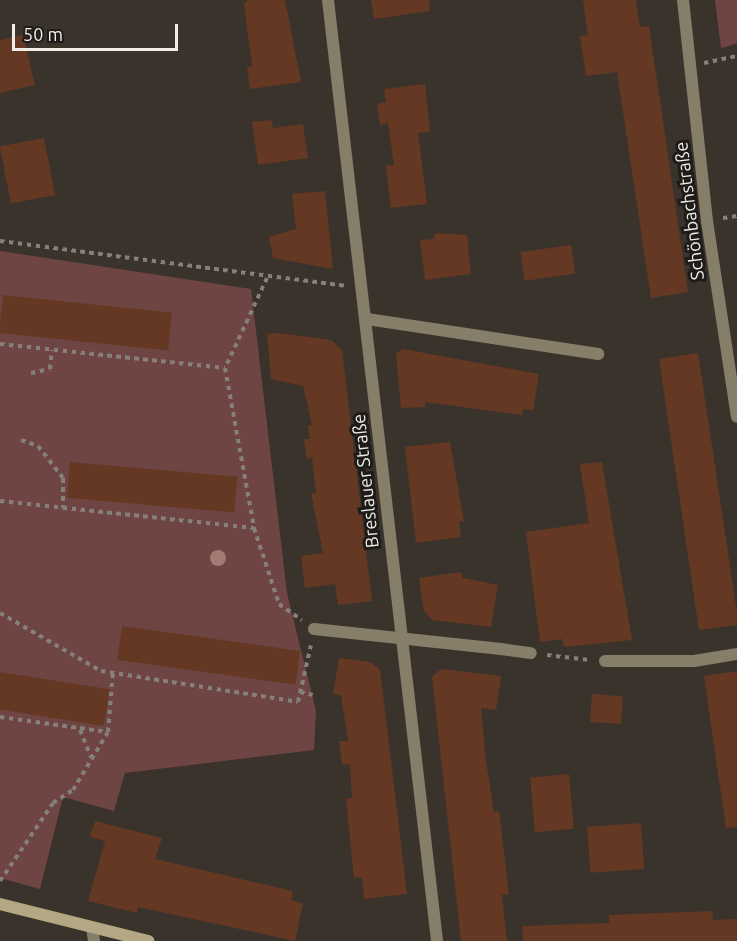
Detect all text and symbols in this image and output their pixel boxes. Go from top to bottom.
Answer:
scale bar [15,12,182,50]
text: 50 m [23,24,63,44]
street label: Schönbachstraße [670,141,708,281]
street label: Breslauer Straße [347,413,383,549]

